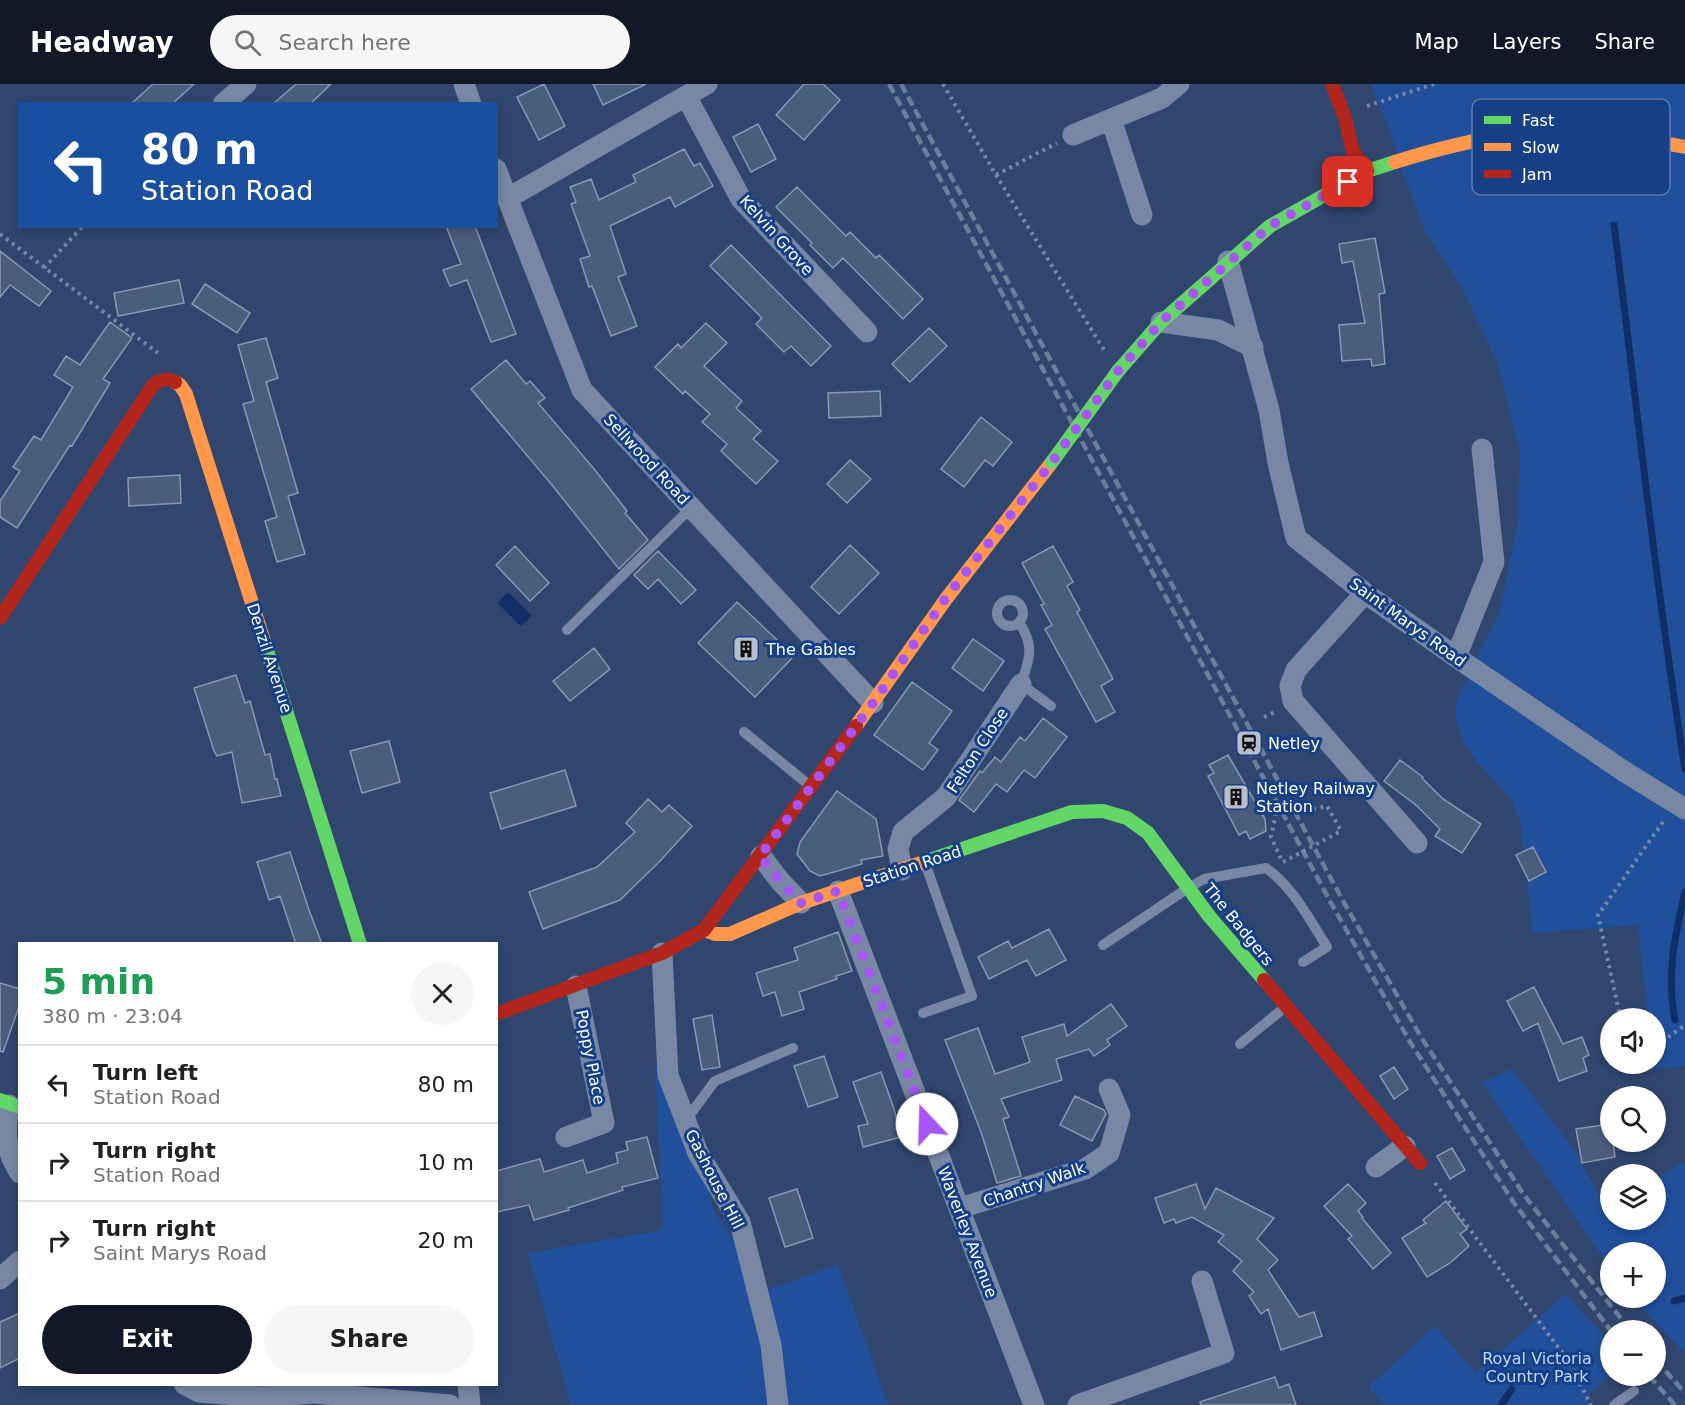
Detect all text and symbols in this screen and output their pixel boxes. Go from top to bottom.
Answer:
search box [210,15,630,69]
text: Headway [30,26,174,59]
icon: search [231,26,264,59]
text: Search here [279,30,411,55]
text: Map [1415,30,1459,54]
text: Layers [1492,30,1561,54]
text: Share [1594,30,1655,54]
legend [1472,99,1670,195]
text: Fast [1522,111,1554,130]
text: 80 m [141,125,258,174]
icon: left [42,126,120,204]
text: Slow [1522,138,1559,157]
pin [1322,156,1373,207]
icon: arrive [1331,165,1364,198]
text: Jam [1521,165,1552,184]
text: Station Road [141,175,313,206]
street label: Kelvin Grove [736,192,817,279]
street label: Sellwood Road [600,410,693,509]
street label: Saint Marys Road [1346,574,1470,671]
street label: Denzil Avenue [243,601,296,715]
building icon: The Gables [731,634,761,664]
place label: The Gables [765,640,856,659]
street label: Felton Close [943,704,1012,796]
station icon: Netley [1234,728,1264,758]
place label: Netley [1268,734,1320,753]
place label: Netley Railway Station [1256,779,1375,816]
building icon: Netley Railway Station [1221,782,1251,812]
street label: Station Road [861,842,964,891]
street label: The Badgers [1199,878,1278,969]
text: 5 min [42,961,155,1002]
button: close [411,962,474,1025]
text: 380 m · 23:04 [42,1004,183,1028]
street label: Poppy Place [572,1008,609,1106]
map controls [1600,1008,1666,1386]
button: sound [1600,1008,1666,1074]
text: Turn left [93,1060,198,1085]
icon: left [42,1068,75,1101]
text: 80 m [418,1072,474,1097]
text: Station Road [93,1085,221,1109]
button: search [1600,1086,1666,1152]
position arrow [895,1092,959,1156]
street label: Gashouse Hill [681,1126,748,1232]
text: Turn right [93,1138,216,1163]
icon: right [42,1146,75,1179]
text: 10 m [418,1150,474,1175]
street label: Chantry Walk [980,1158,1089,1211]
text: Station Road [93,1163,221,1187]
street label: Waverley Avenue [934,1164,1001,1300]
button: layers [1600,1164,1666,1230]
text: Turn right [93,1216,216,1241]
icon: right [42,1224,75,1257]
text: 20 m [418,1228,474,1253]
text: Saint Marys Road [93,1241,267,1265]
button: + [1600,1242,1666,1308]
button: Exit [42,1305,252,1374]
button: Share [264,1305,474,1374]
button: − [1600,1320,1666,1386]
park label: Royal Victoria Country Park [1482,1349,1592,1386]

